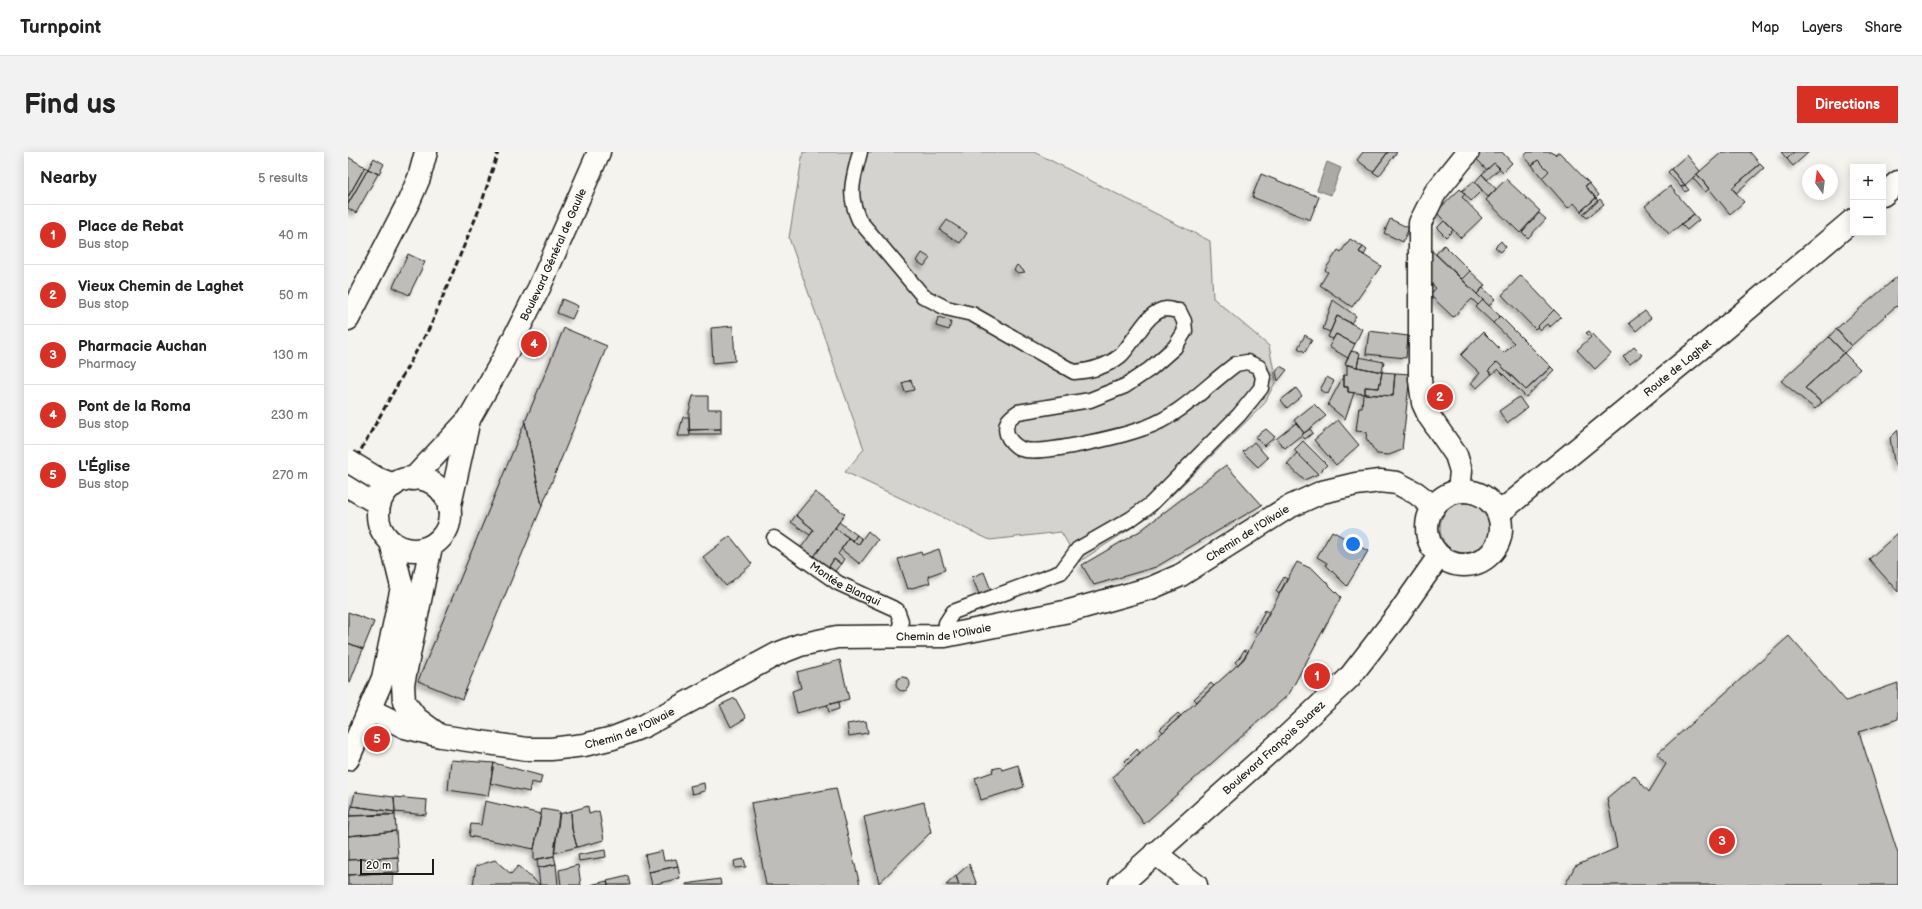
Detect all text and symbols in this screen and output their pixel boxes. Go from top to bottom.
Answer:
text: Turnpoint [20,16,101,39]
text: Map [1751,19,1779,36]
text: Layers [1801,19,1843,36]
text: Share [1865,19,1902,36]
button: Directions [1797,86,1898,123]
text: Find us [24,88,116,121]
north arrow [1802,164,1838,200]
map controls [1850,164,1886,236]
button: + [1850,164,1886,200]
text: Nearby [40,168,97,188]
text: 5 results [258,170,308,186]
street label: Boulevard Général de Gaulle [518,186,589,323]
button: − [1850,200,1886,236]
text: Place de Rebat [78,217,183,236]
text: 1 [50,227,56,243]
text: 40 m [278,227,308,243]
text: Bus stop [78,236,129,252]
text: Vieux Chemin de Laghet [78,277,244,296]
text: 2 [49,287,57,303]
text: 50 m [279,287,308,303]
text: Bus stop [78,296,129,312]
pin: 4 [521,329,547,359]
street label: Route de Laghet [1641,336,1714,399]
text: Pharmacie Auchan [78,337,207,356]
text: 3 [49,347,57,363]
text: 130 m [273,347,308,363]
text: Pharmacy [78,356,136,372]
pin: 2 [1427,382,1453,412]
text: Pont de la Roma [78,397,191,416]
text: 4 [49,407,57,423]
text: 230 m [271,407,308,423]
text: Bus stop [78,416,129,432]
text: L'Église [78,457,130,476]
text: 5 [49,467,57,483]
text: 270 m [272,467,308,483]
text: Bus stop [78,476,129,492]
street label: Chemin de l'Olivaie [1204,502,1292,565]
your location [1343,534,1363,554]
street label: Montée Blanqui [807,559,882,609]
street label: Chemin de l'Olivaie [896,621,993,643]
pin: 1 [1304,661,1330,691]
street label: Boulevard François Suarez [1220,698,1328,798]
street label: Chemin de l'Olivaie [584,705,677,752]
pin: 5 [364,724,390,754]
pin: 3 [1709,826,1735,856]
scale bar [360,857,434,876]
text: 20 m [366,859,391,872]

